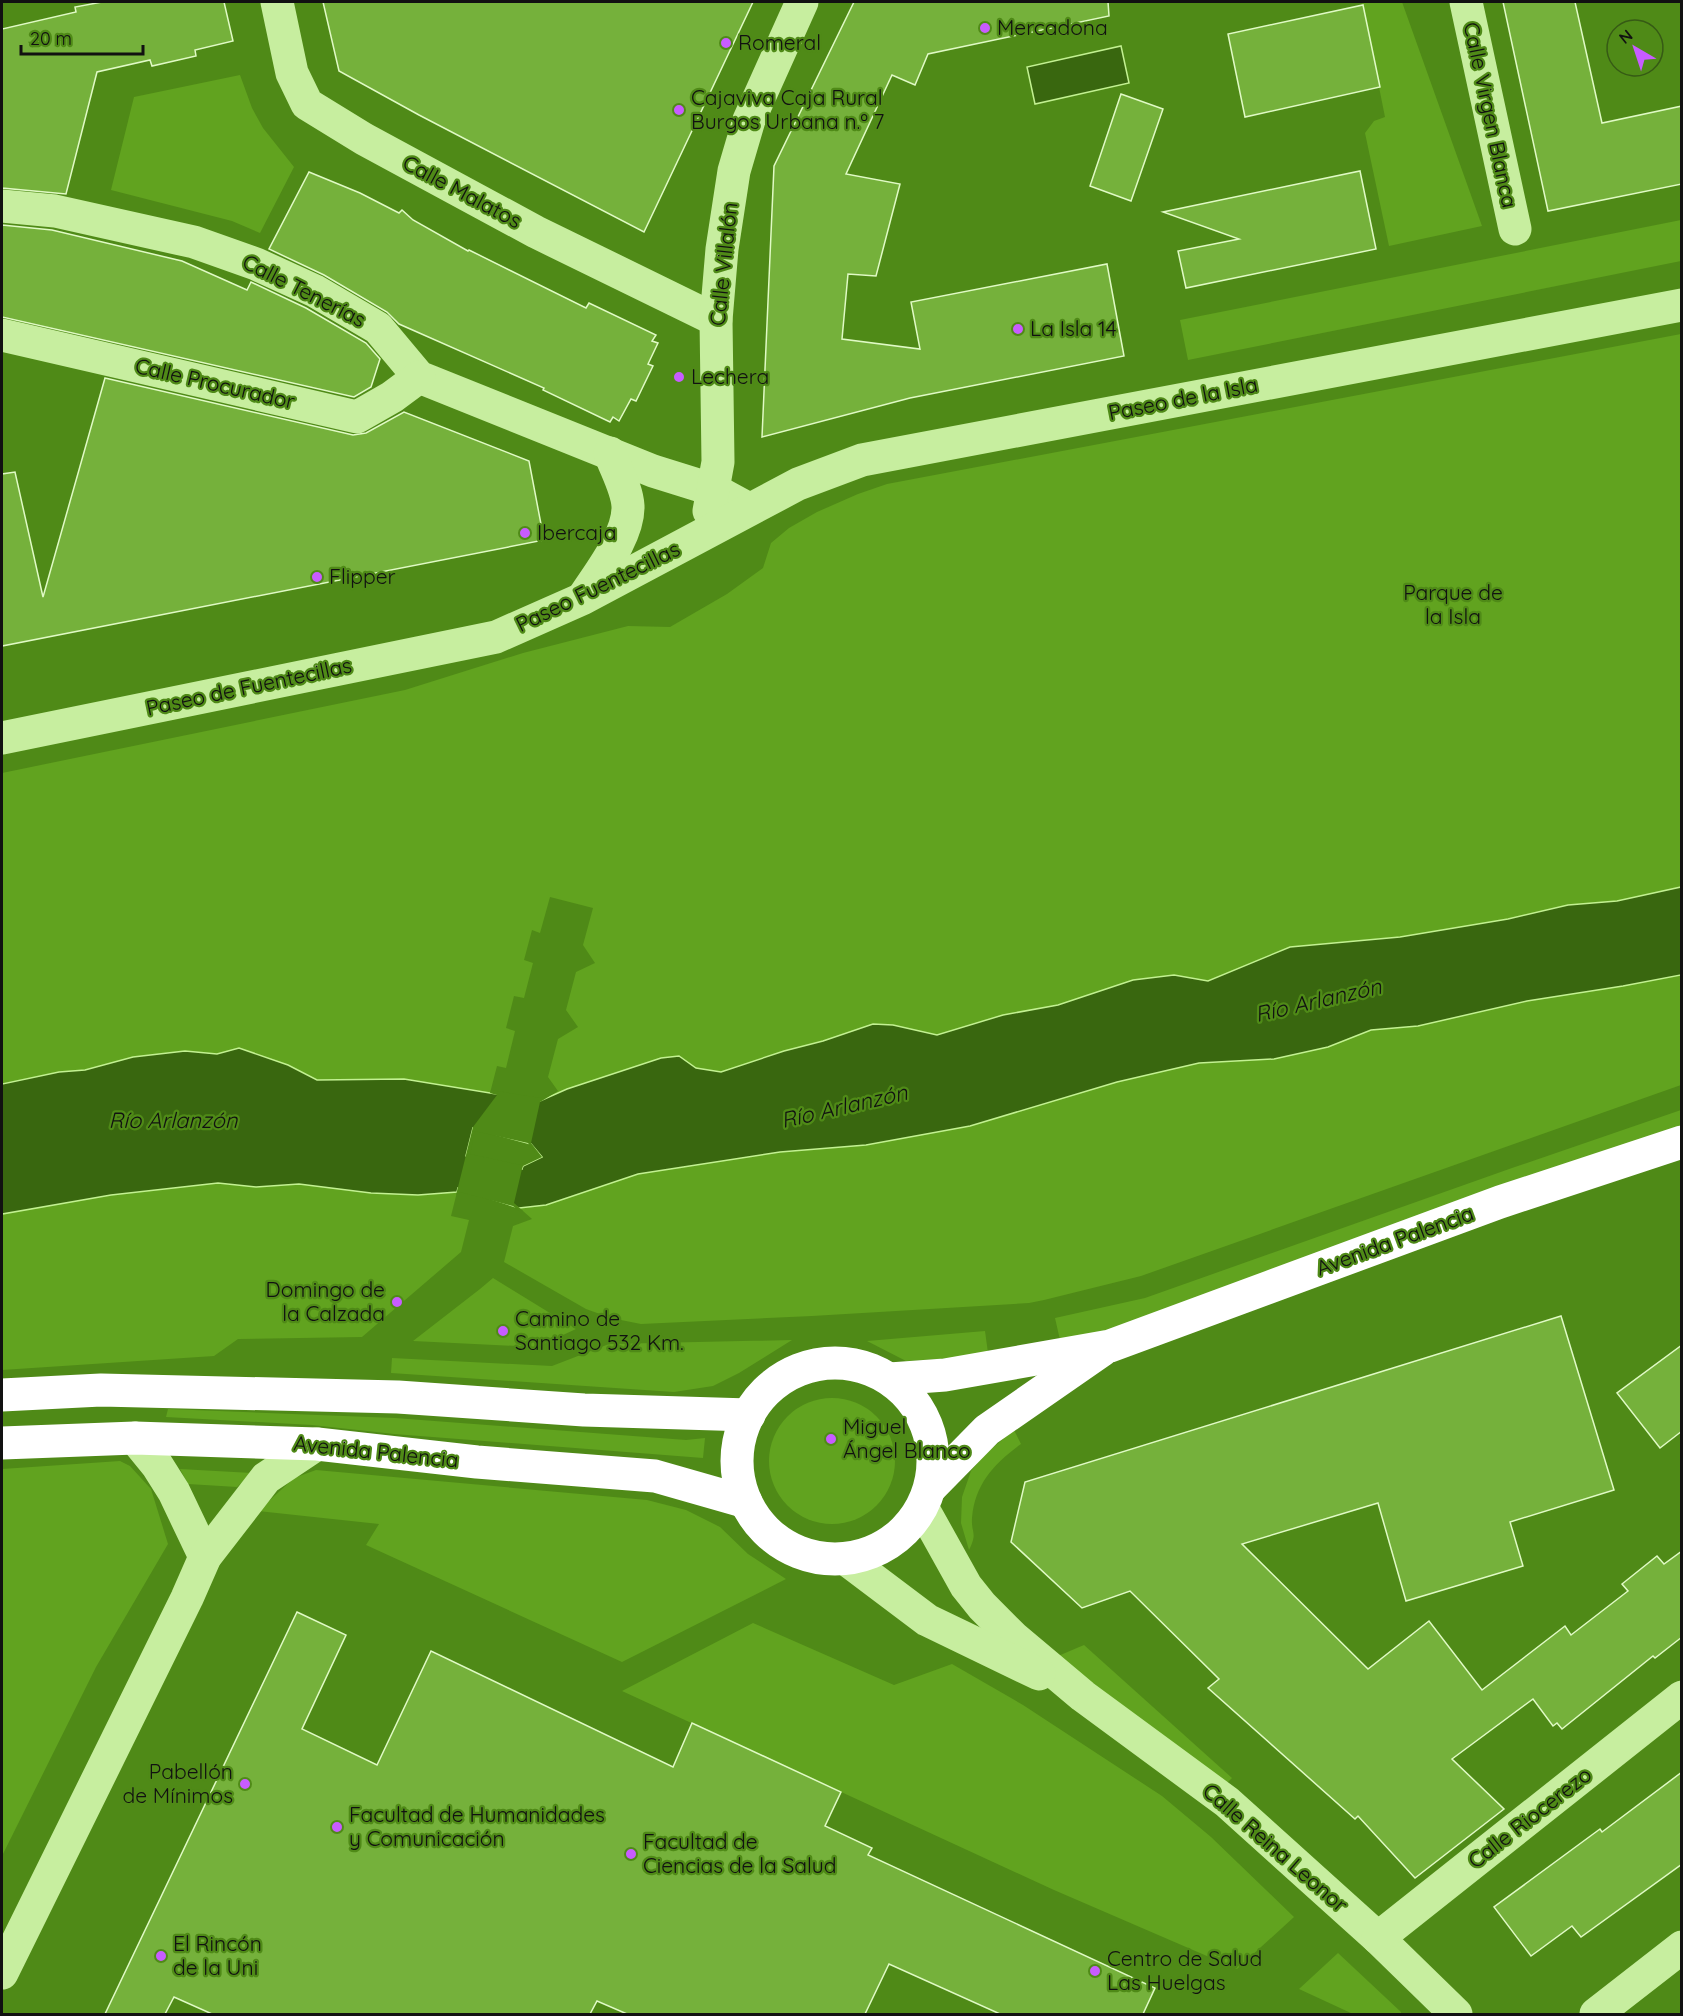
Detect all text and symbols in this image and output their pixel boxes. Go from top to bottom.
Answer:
place label: Mercadona [997,14,1108,40]
scale bar [21,18,142,56]
north arrow [1605,18,1665,78]
street label: Calle Virgen Blanca [1459,20,1523,210]
marker: Mercadona [978,21,992,35]
text: N [1615,25,1636,48]
text: 20 m [30,27,72,50]
place label: Romeral [738,29,821,55]
marker: Romeral [719,36,733,50]
place label: Cajaviva Caja Rural Burgos Urbana n.º 7 [691,84,884,134]
marker: Cajaviva Caja Rural Burgos Urbana n.º 7 [672,103,686,117]
street label: Calle Malatos [399,149,526,233]
street label: Calle Villalón [704,201,742,327]
street label: Calle Tenerías [239,248,370,332]
place label: La Isla 14 [1030,315,1117,341]
marker: La Isla 14 [1011,322,1025,336]
street label: Calle Procurador [133,352,298,414]
place label: Lechera [691,363,769,389]
marker: Lechera [672,370,686,384]
street label: Paseo de la Isla [1106,371,1260,425]
place label: Ibercaja [537,519,616,545]
marker: Ibercaja [518,526,532,540]
street label: Paseo Fuentecillas [511,535,684,637]
place label: Flipper [329,563,396,589]
marker: Flipper [310,570,324,584]
park label: Parque de la Isla [1403,579,1503,629]
street label: Paseo de Fuentecillas [144,652,354,721]
water label: Río Arlanzón [1252,972,1385,1028]
water label: Río Arlanzón [778,1078,911,1134]
water label: Río Arlanzón [108,1106,239,1134]
street label: Avenida Palencia [1312,1200,1477,1281]
place label: Domingo de la Calzada [266,1276,385,1326]
marker: Domingo de la Calzada [390,1295,404,1309]
place label: Camino de Santiago 532 Km. [515,1305,684,1355]
marker: Camino de Santiago 532 Km. [496,1324,510,1338]
place label: Miguel Ángel Blanco [843,1413,971,1463]
street label: Avenida Palencia [292,1429,460,1473]
marker: Miguel Ángel Blanco [824,1432,838,1446]
place label: Pabellón de Mínimos [122,1758,233,1808]
street label: Calle Riocerezo [1462,1761,1596,1873]
marker: Pabellón de Mínimos [238,1777,252,1791]
street label: Calle Reina Leonor [1198,1777,1353,1917]
place label: Facultad de Humanidades y Comunicación [349,1801,605,1851]
marker: Facultad de Humanidades y Comunicación [330,1820,344,1834]
place label: Facultad de Ciencias de la Salud [643,1828,836,1878]
marker: Facultad de Ciencias de la Salud [624,1847,638,1861]
place label: El Rincón de la Uni [173,1930,262,1980]
place label: Centro de Salud Las Huelgas [1107,1945,1262,1995]
marker: El Rincón de la Uni [154,1949,168,1963]
marker: Centro de Salud Las Huelgas [1088,1964,1102,1978]

